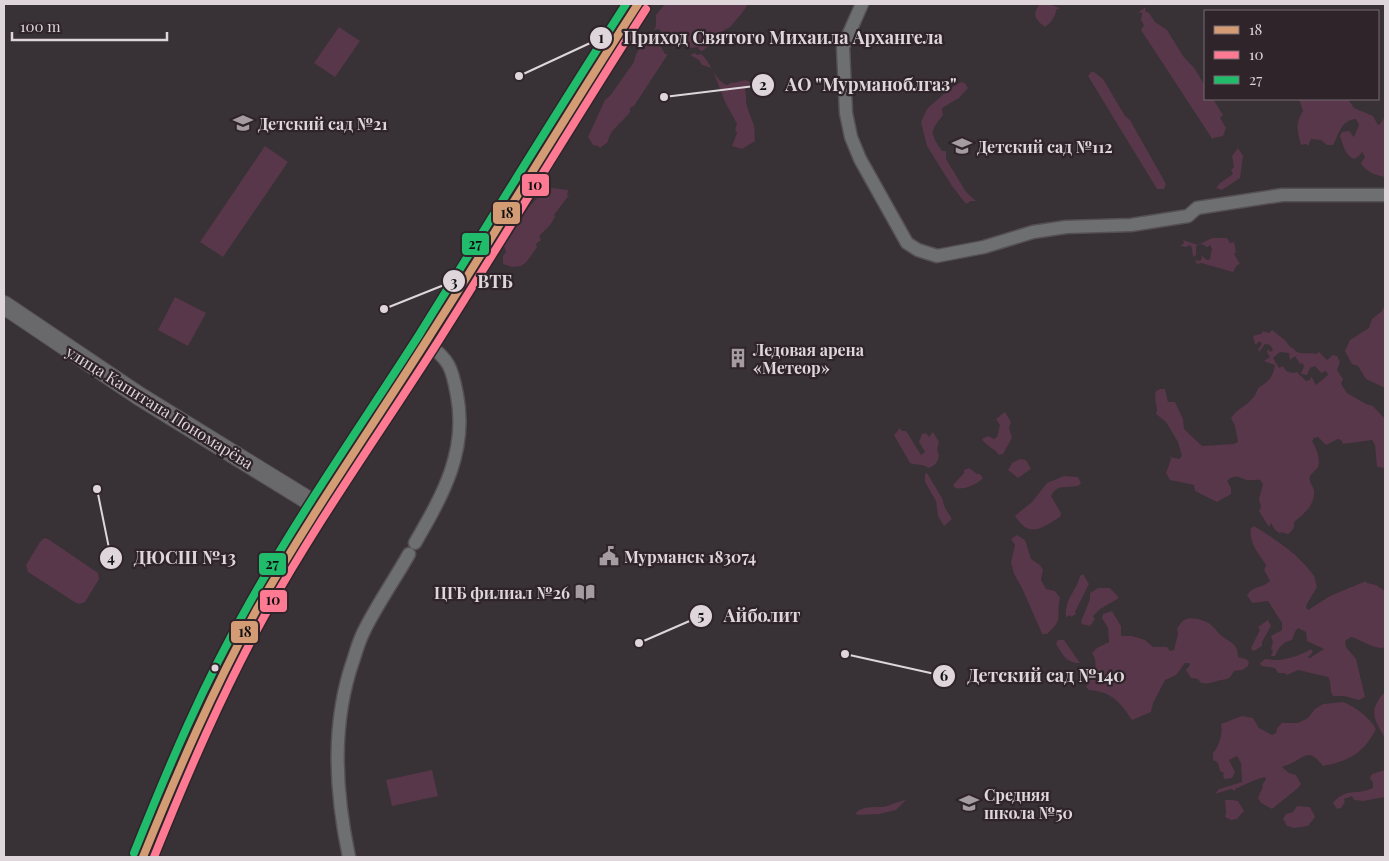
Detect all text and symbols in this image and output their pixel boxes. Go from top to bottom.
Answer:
scale bar [12,10,168,42]
legend [1204,10,1379,100]
text: 100 m [20,16,61,36]
text: 18 [1249,19,1263,39]
callout: Приход Святого Михаила Архангела [588,21,953,54]
text: Приход Святого Михаила Архангела [623,25,944,49]
text: 1 [598,27,604,47]
text: 10 [1249,44,1264,64]
callout: AO "Мурманоблгаз" [750,68,967,101]
text: 27 [1249,69,1262,89]
text: AO "Мурманоблгаз" [784,72,957,96]
text: 2 [759,74,767,94]
school or university icon: Детский сад №21 [232,112,254,134]
place label: Детский сад №21 [258,113,388,134]
school or university icon: Детский сад №112 [951,135,973,157]
place label: Детский сад №112 [977,136,1113,157]
line badge: 10 [521,173,550,197]
text: 10 [528,175,542,194]
line badge: 18 [492,201,521,225]
text: 18 [500,203,514,222]
line badge: 27 [461,232,490,256]
text: 27 [468,234,482,253]
callout: ВТБ [442,265,523,298]
text: ВТБ [477,269,513,293]
text: 3 [450,271,458,291]
place label: Ледовая арена «Метеор» [752,339,865,378]
street label: улица Капитана Пономарёва [62,340,258,473]
building icon: Ледовая арена «Метеор» [727,347,749,369]
callout: ДЮСШ №13 [98,541,246,574]
text: ДЮСШ №13 [134,545,236,569]
public building icon: Мурманск 183074 [598,545,620,567]
place label: Мурманск 183074 [624,546,756,567]
text: 4 [107,547,115,567]
line badge: 27 [258,552,287,576]
text: 27 [265,554,279,573]
library icon: ЦГБ филиал №26 [574,581,596,603]
place label: ЦГБ филиал №26 [434,582,570,603]
line badge: 10 [259,589,288,613]
text: 10 [266,590,280,609]
callout: Айболит [689,599,811,632]
text: Айболит [723,603,801,627]
text: 5 [698,605,705,625]
line badge: 18 [230,620,259,644]
text: 18 [238,622,252,641]
callout: Детский сад №140 [932,659,1134,692]
unlabelled marker [210,663,220,673]
text: Детский сад №140 [967,663,1125,687]
text: 6 [940,665,948,685]
place label: Средняя школа №50 [984,784,1073,823]
school or university icon: Средняя школа №50 [958,792,980,814]

